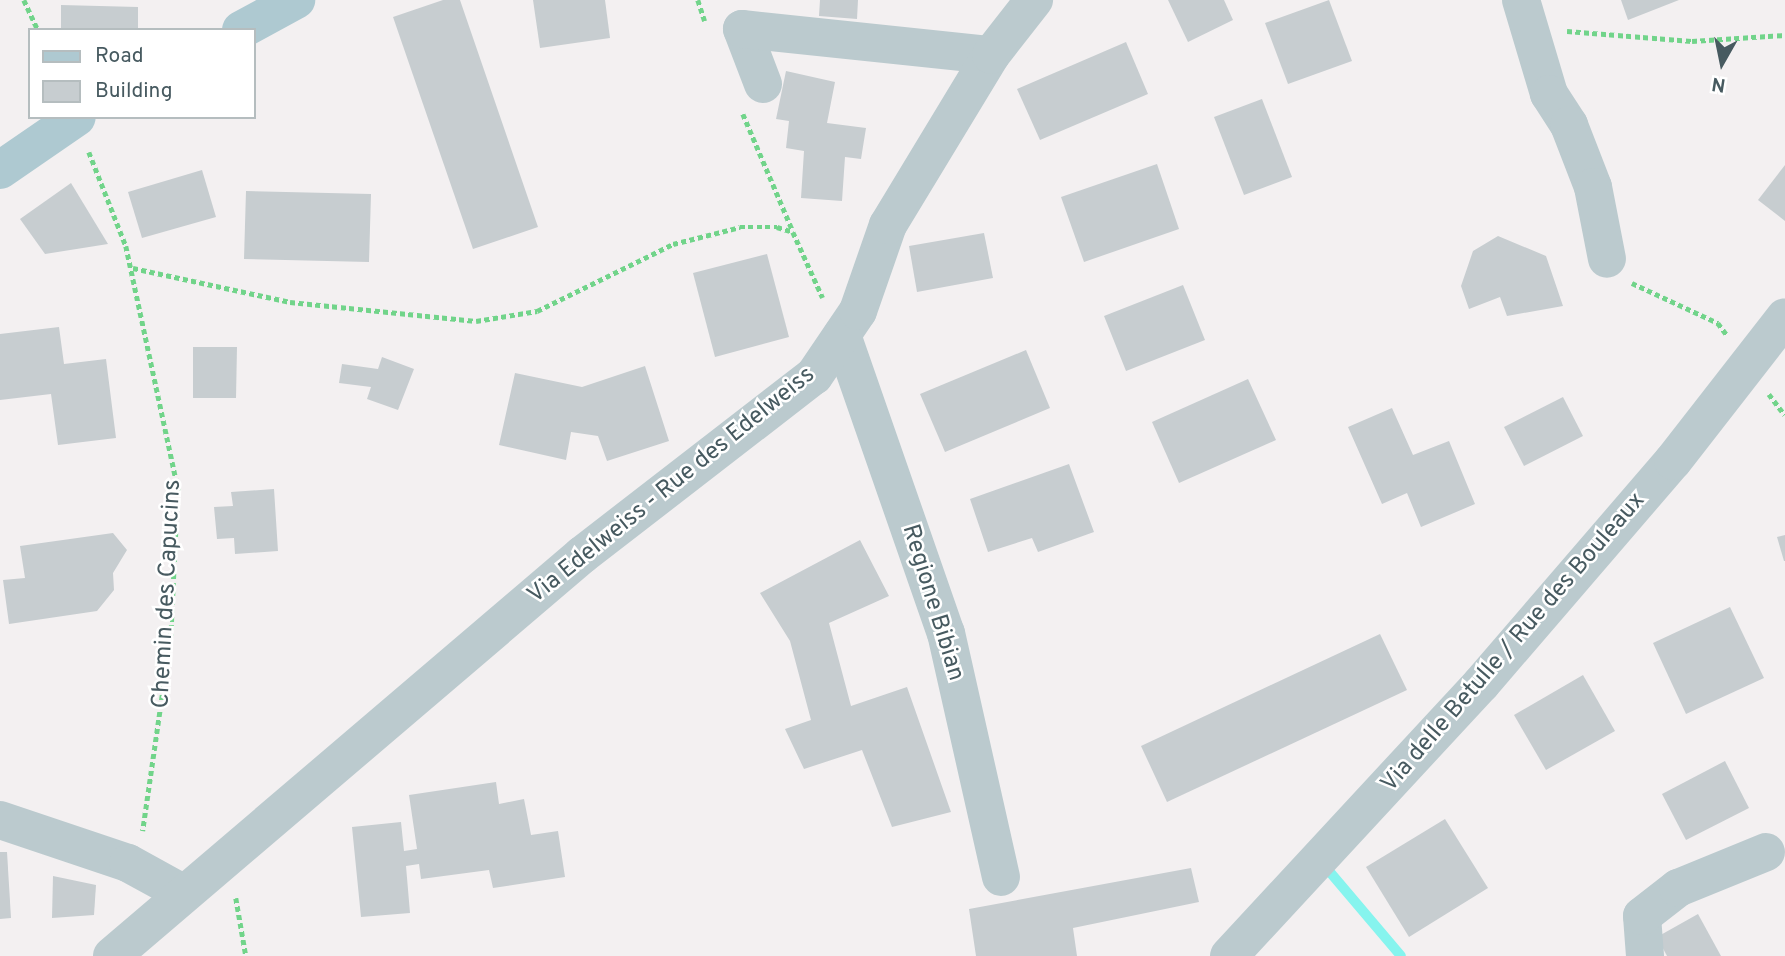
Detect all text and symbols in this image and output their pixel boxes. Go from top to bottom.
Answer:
legend [28,28,256,119]
north arrow [1687,28,1757,98]
text: Road [95,43,144,70]
text: N [1710,71,1727,97]
text: Building [95,78,173,105]
street label: Via Edelweiss - Rue des Edelweiss [523,361,821,611]
street label: Chemin des Capucins [148,479,188,709]
street label: Via delle Betulle / Rue des Bouleaux [1376,487,1652,799]
street label: Regione Bibian [895,521,969,685]

